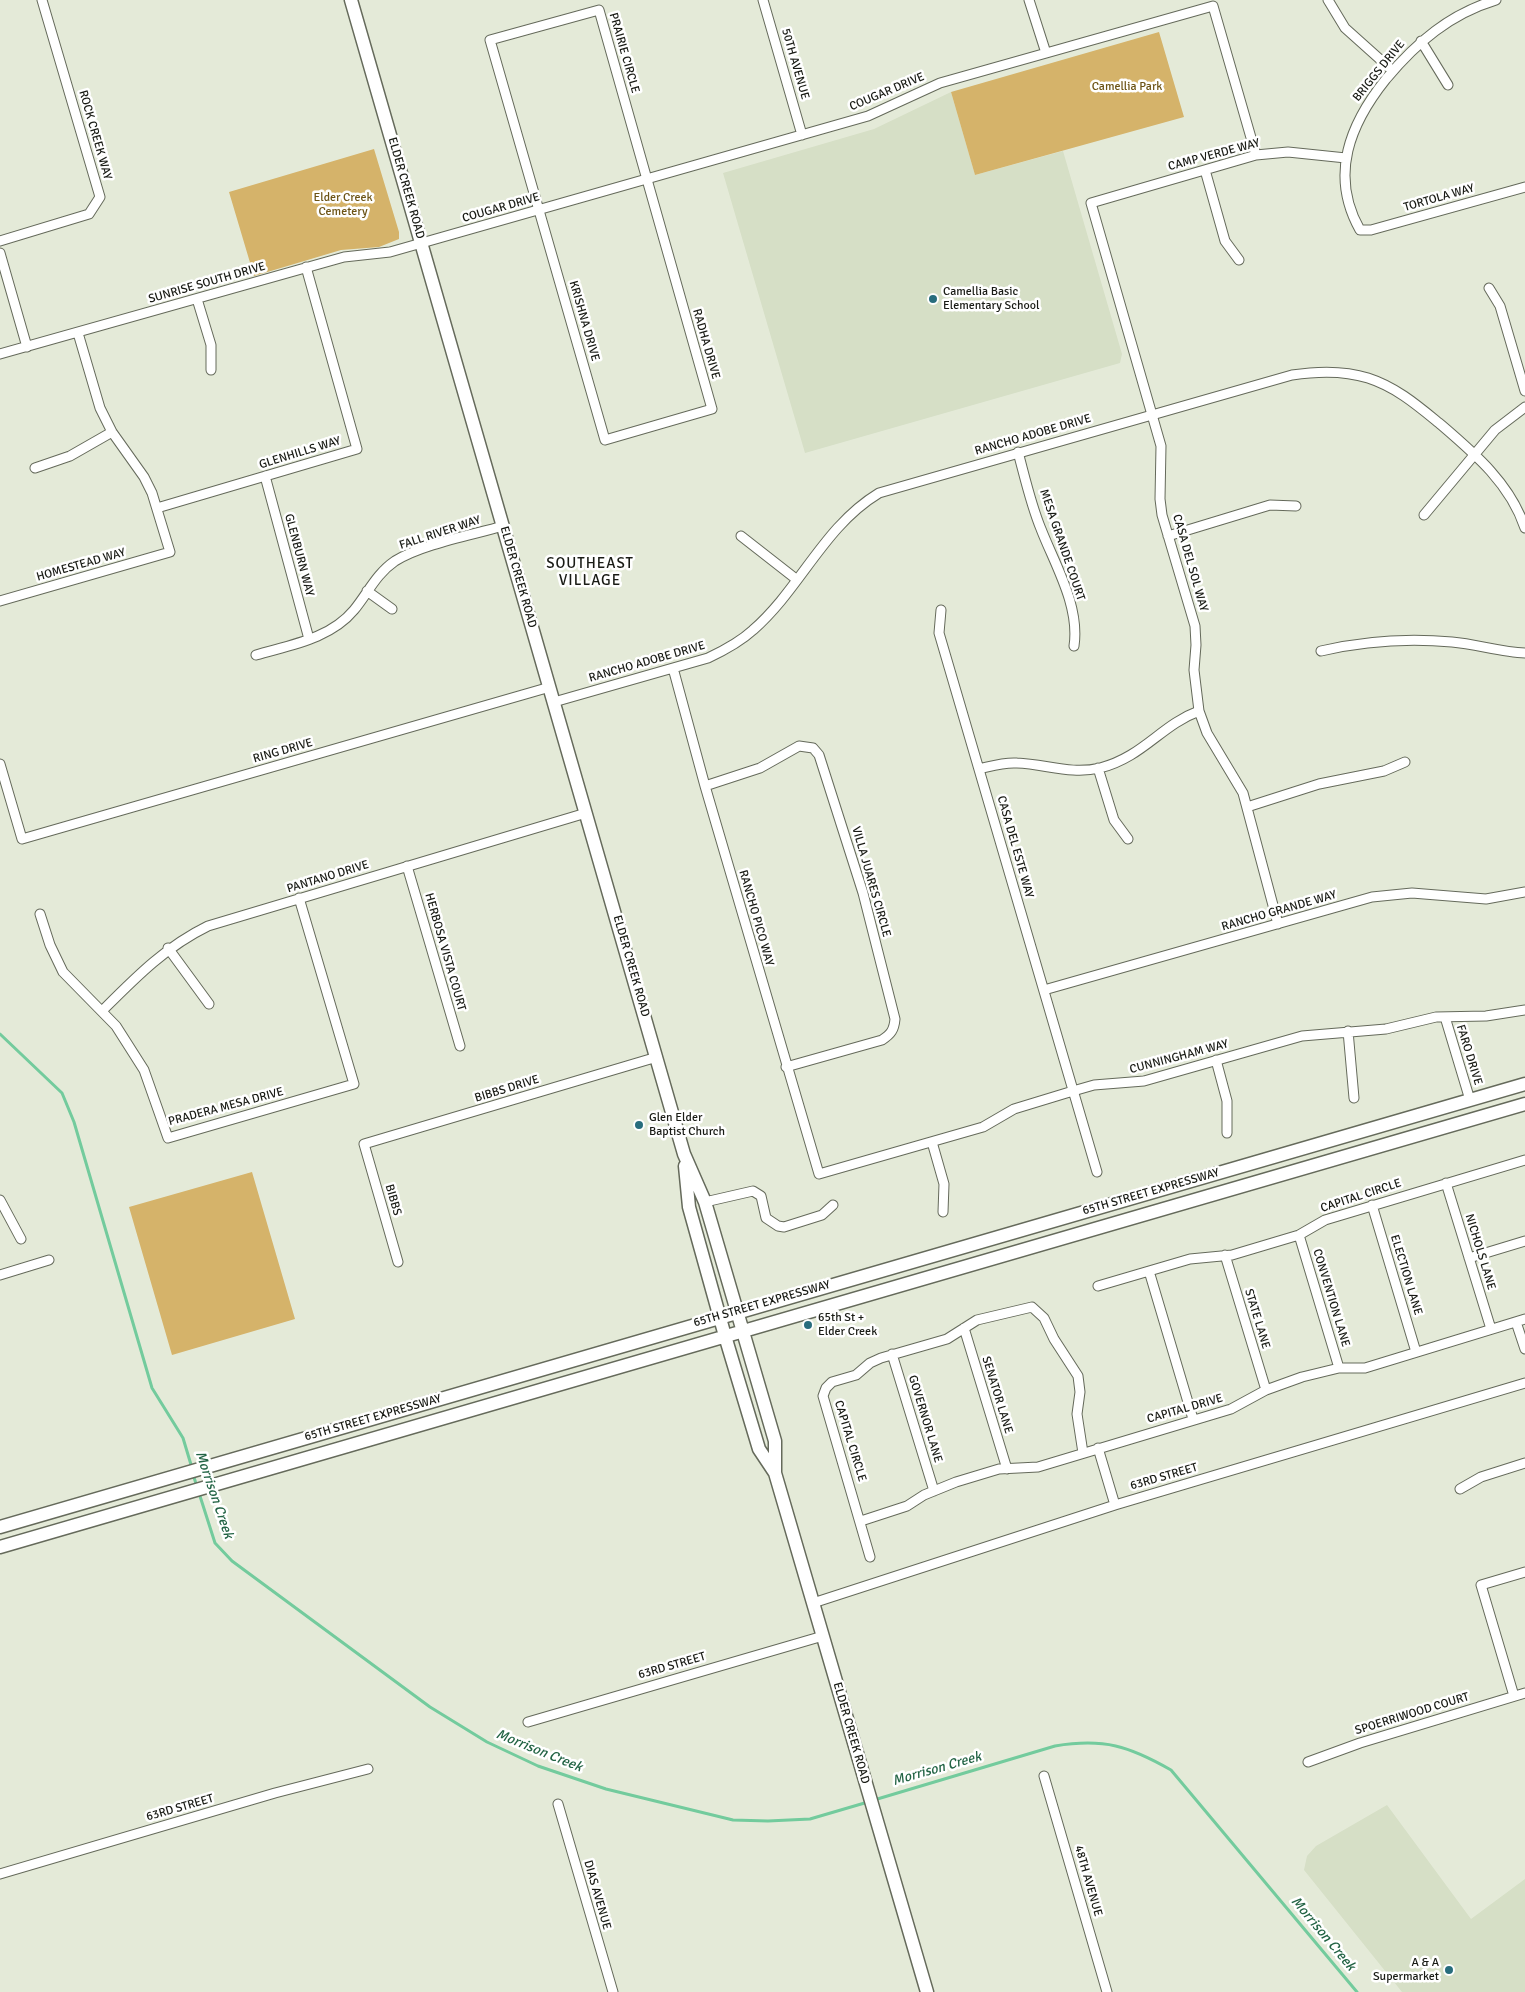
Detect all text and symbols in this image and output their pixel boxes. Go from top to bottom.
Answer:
street label: PRAIRIE CIRCLE [606,11,642,95]
street label: 50TH AVENUE [778,27,812,101]
street label: BRIGGS DRIVE [1350,37,1408,105]
street label: COUGAR DRIVE [847,70,927,114]
park label: Camellia Park [1092,80,1162,94]
street label: ROCK CREEK WAY [75,89,115,181]
street label: ELDER CREEK ROAD [385,136,427,240]
street label: CAMP VERDE WAY [1167,136,1261,174]
street label: TORTOLA WAY [1402,181,1476,215]
street label: COUGAR DRIVE [461,190,541,226]
park label: Elder Creek Cemetery [313,191,373,219]
street label: SUNRISE SOUTH DRIVE [147,259,267,307]
street label: KRISHNA DRIVE [566,279,602,363]
place label: Camellia Basic Elementary School [943,285,1039,313]
marker: Camellia Basic Elementary School [927,293,939,305]
street label: RADHA DRIVE [689,307,723,381]
street label: RANCHO ADOBE DRIVE [973,411,1093,459]
street label: GLENHILLS WAY [257,434,343,472]
street label: MESA GRANDE COURT [1036,487,1088,603]
street label: GLENBURN WAY [281,512,317,598]
street label: FALL RIVER WAY [398,513,482,553]
street label: CASA DEL SOL WAY [1169,513,1211,613]
street label: ELDER CREEK ROAD [497,525,539,629]
street label: HOMESTEAD WAY [35,545,127,585]
district label: SOUTHEAST VILLAGE [545,555,635,590]
street label: RANCHO ADOBE DRIVE [587,638,707,686]
street label: RING DRIVE [251,736,315,766]
street label: CASA DEL ESTE WAY [994,794,1036,900]
street label: VILLA JUARES CIRCLE [848,825,894,939]
street label: PANTANO DRIVE [285,858,371,896]
street label: RANCHO PICO WAY [735,868,777,968]
street label: RANCHO GRANDE WAY [1220,888,1338,934]
street label: HERBOSA VISTA COURT [421,891,469,1013]
street label: ELDER CREEK ROAD [610,914,652,1018]
street label: FARO DRIVE [1453,1023,1485,1087]
street label: CUNNINGHAM WAY [1128,1037,1230,1077]
street label: BIBBS DRIVE [473,1072,541,1106]
street label: PRADERA MESA DRIVE [167,1085,285,1129]
place label: Glen Elder Baptist Church [649,1111,725,1139]
marker: Glen Elder Baptist Church [633,1119,645,1131]
street label: 65TH STREET EXPRESSWAY [1081,1166,1221,1218]
street label: CAPITAL CIRCLE [1319,1176,1403,1216]
street label: BIBBS [382,1183,404,1217]
street label: NICHOLS LANE [1462,1212,1498,1292]
street label: ELECTION LANE [1387,1233,1425,1317]
street label: CONVENTION LANE [1309,1247,1353,1349]
street label: 65TH STREET EXPRESSWAY [692,1278,832,1330]
street label: STATE LANE [1241,1287,1273,1351]
place label: 65th St + Elder Creek [818,1311,877,1339]
marker: 65th St + Elder Creek [802,1319,814,1331]
street label: SENATOR LANE [978,1355,1016,1435]
street label: GOVERNOR LANE [905,1374,945,1464]
street label: CAPITAL DRIVE [1145,1391,1225,1427]
street label: 65TH STREET EXPRESSWAY [303,1392,443,1444]
street label: CAPITAL CIRCLE [831,1399,869,1483]
water label: Morrison Creek [191,1449,237,1541]
street label: 63RD STREET [1129,1460,1199,1494]
street label: 63RD STREET [637,1649,707,1683]
street label: ELDER CREEK ROAD [830,1681,872,1785]
street label: SPOERRIWOOD COURT [1353,1690,1471,1738]
water label: Morrison Creek [493,1726,585,1776]
water label: Morrison Creek [891,1748,983,1790]
street label: 63RD STREET [145,1791,215,1825]
street label: 48TH AVENUE [1071,1844,1105,1918]
street label: DIAS AVENUE [580,1859,614,1931]
water label: Morrison Creek [1287,1894,1359,1974]
place label: A & A Supermarket [1373,1956,1439,1984]
marker: A & A Supermarket [1443,1964,1455,1976]

